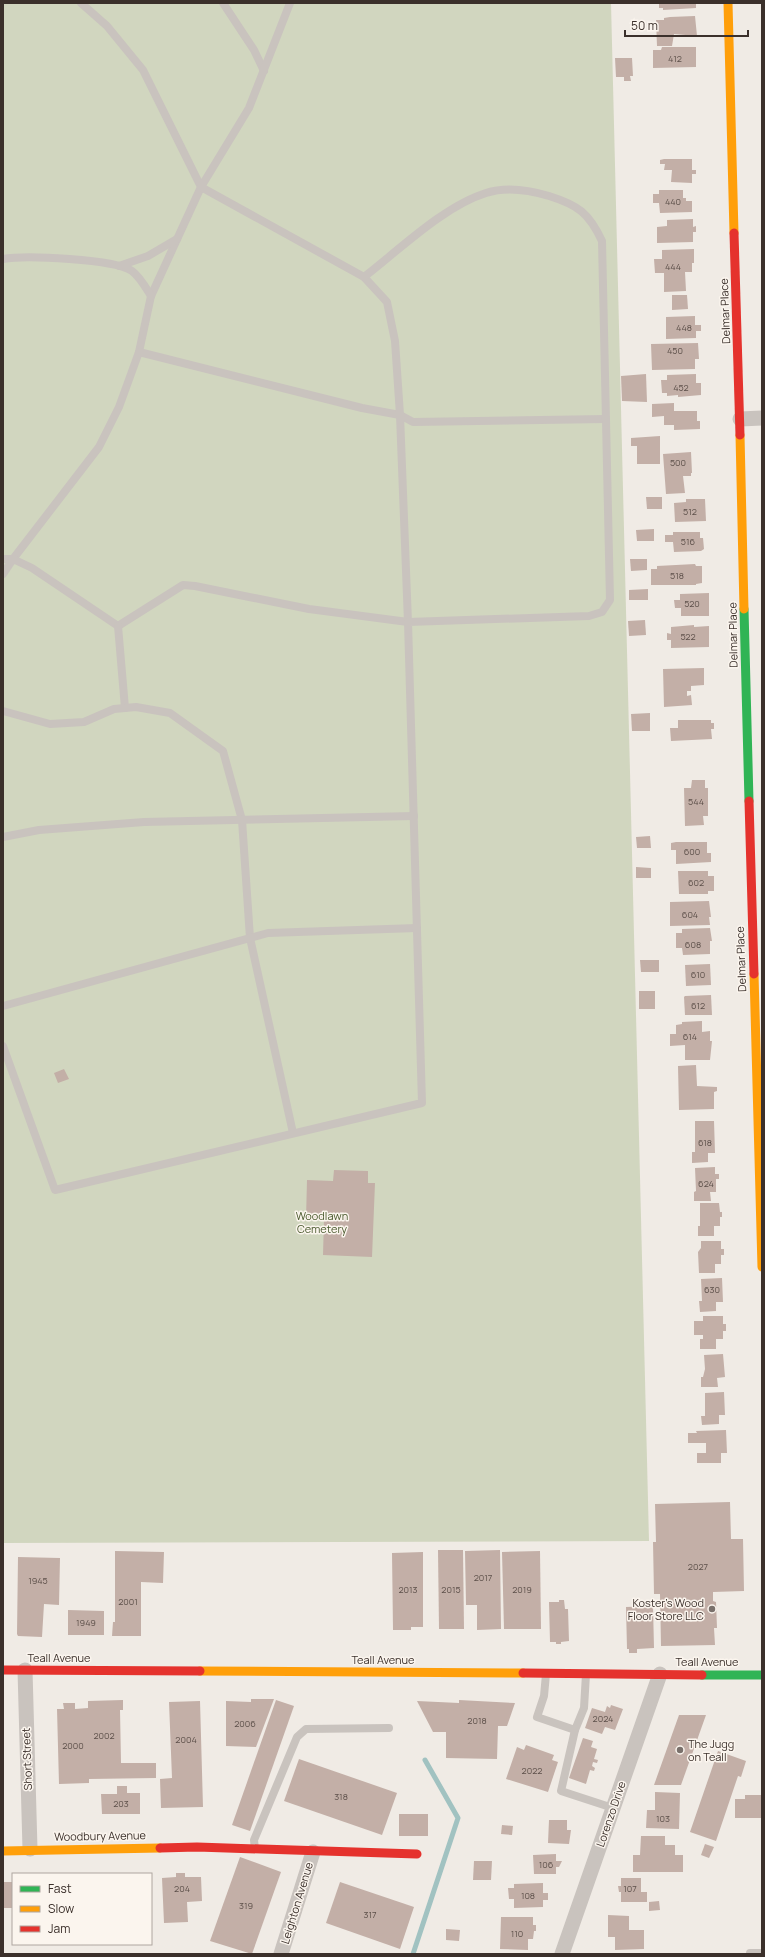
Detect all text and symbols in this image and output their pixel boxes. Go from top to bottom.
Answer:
scale bar [625,12,748,38]
text: 50 m [631,17,658,34]
house number: 412 [668,52,682,65]
house number: 440 [665,195,681,208]
house number: 444 [665,260,681,273]
street label: Delmar Place [716,277,733,344]
house number: 448 [676,321,692,334]
house number: 450 [667,344,683,357]
house number: 452 [673,381,689,394]
house number: 500 [670,456,686,469]
house number: 512 [683,505,697,518]
house number: 516 [681,535,696,548]
house number: 518 [670,569,684,582]
house number: 520 [684,597,700,610]
street label: Delmar Place [724,601,741,668]
house number: 522 [680,630,696,643]
house number: 544 [688,795,704,808]
house number: 600 [684,845,700,858]
house number: 602 [688,876,704,889]
house number: 604 [682,908,698,921]
street label: Delmar Place [732,925,749,992]
house number: 608 [685,938,701,951]
house number: 610 [691,968,705,981]
house number: 612 [691,999,705,1012]
house number: 614 [683,1030,697,1043]
house number: 618 [698,1136,712,1149]
house number: 624 [698,1177,714,1190]
park label: Woodlawn Cemetery [296,1208,348,1236]
house number: 630 [704,1283,720,1296]
house number: 2027 [688,1560,709,1573]
house number: 2017 [474,1571,493,1584]
house number: 1945 [28,1574,48,1587]
house number: 2013 [398,1583,418,1596]
house number: 2015 [441,1583,461,1596]
house number: 2019 [512,1583,532,1596]
house number: 2001 [118,1595,138,1608]
place label: Koster's Wood Floor Store LLC [628,1595,704,1623]
marker: Koster's Wood Floor Store LLC [707,1604,717,1614]
house number: 1949 [76,1616,96,1629]
street label: Teall Avenue [27,1650,91,1665]
street label: Teall Avenue [351,1652,415,1667]
street label: Teall Avenue [675,1654,739,1669]
house number: 2024 [593,1712,613,1725]
house number: 2018 [467,1714,487,1727]
house number: 2006 [234,1717,256,1730]
street label: Short Street [18,1727,35,1791]
house number: 2002 [93,1729,115,1742]
house number: 2004 [175,1733,197,1746]
place label: The Jugg on Teall [688,1736,734,1764]
house number: 2000 [62,1739,84,1752]
marker: The Jugg on Teall [675,1745,685,1755]
house number: 2022 [522,1764,542,1777]
street label: Lorenzo Drive [592,1778,629,1849]
house number: 318 [334,1790,348,1803]
house number: 203 [113,1797,129,1810]
house number: 103 [656,1812,670,1825]
street label: Woodbury Avenue [54,1827,147,1844]
house number: 106 [539,1858,554,1871]
street label: Leighton Avenue [277,1860,316,1946]
legend [12,1873,152,1945]
text: Fast [48,1880,72,1897]
house number: 204 [174,1882,190,1895]
house number: 107 [623,1882,637,1895]
house number: 108 [521,1889,535,1902]
house number: 319 [239,1899,253,1912]
text: Slow [48,1900,74,1917]
house number: 317 [363,1908,377,1921]
text: Jam [48,1920,70,1937]
house number: 110 [511,1927,523,1940]

